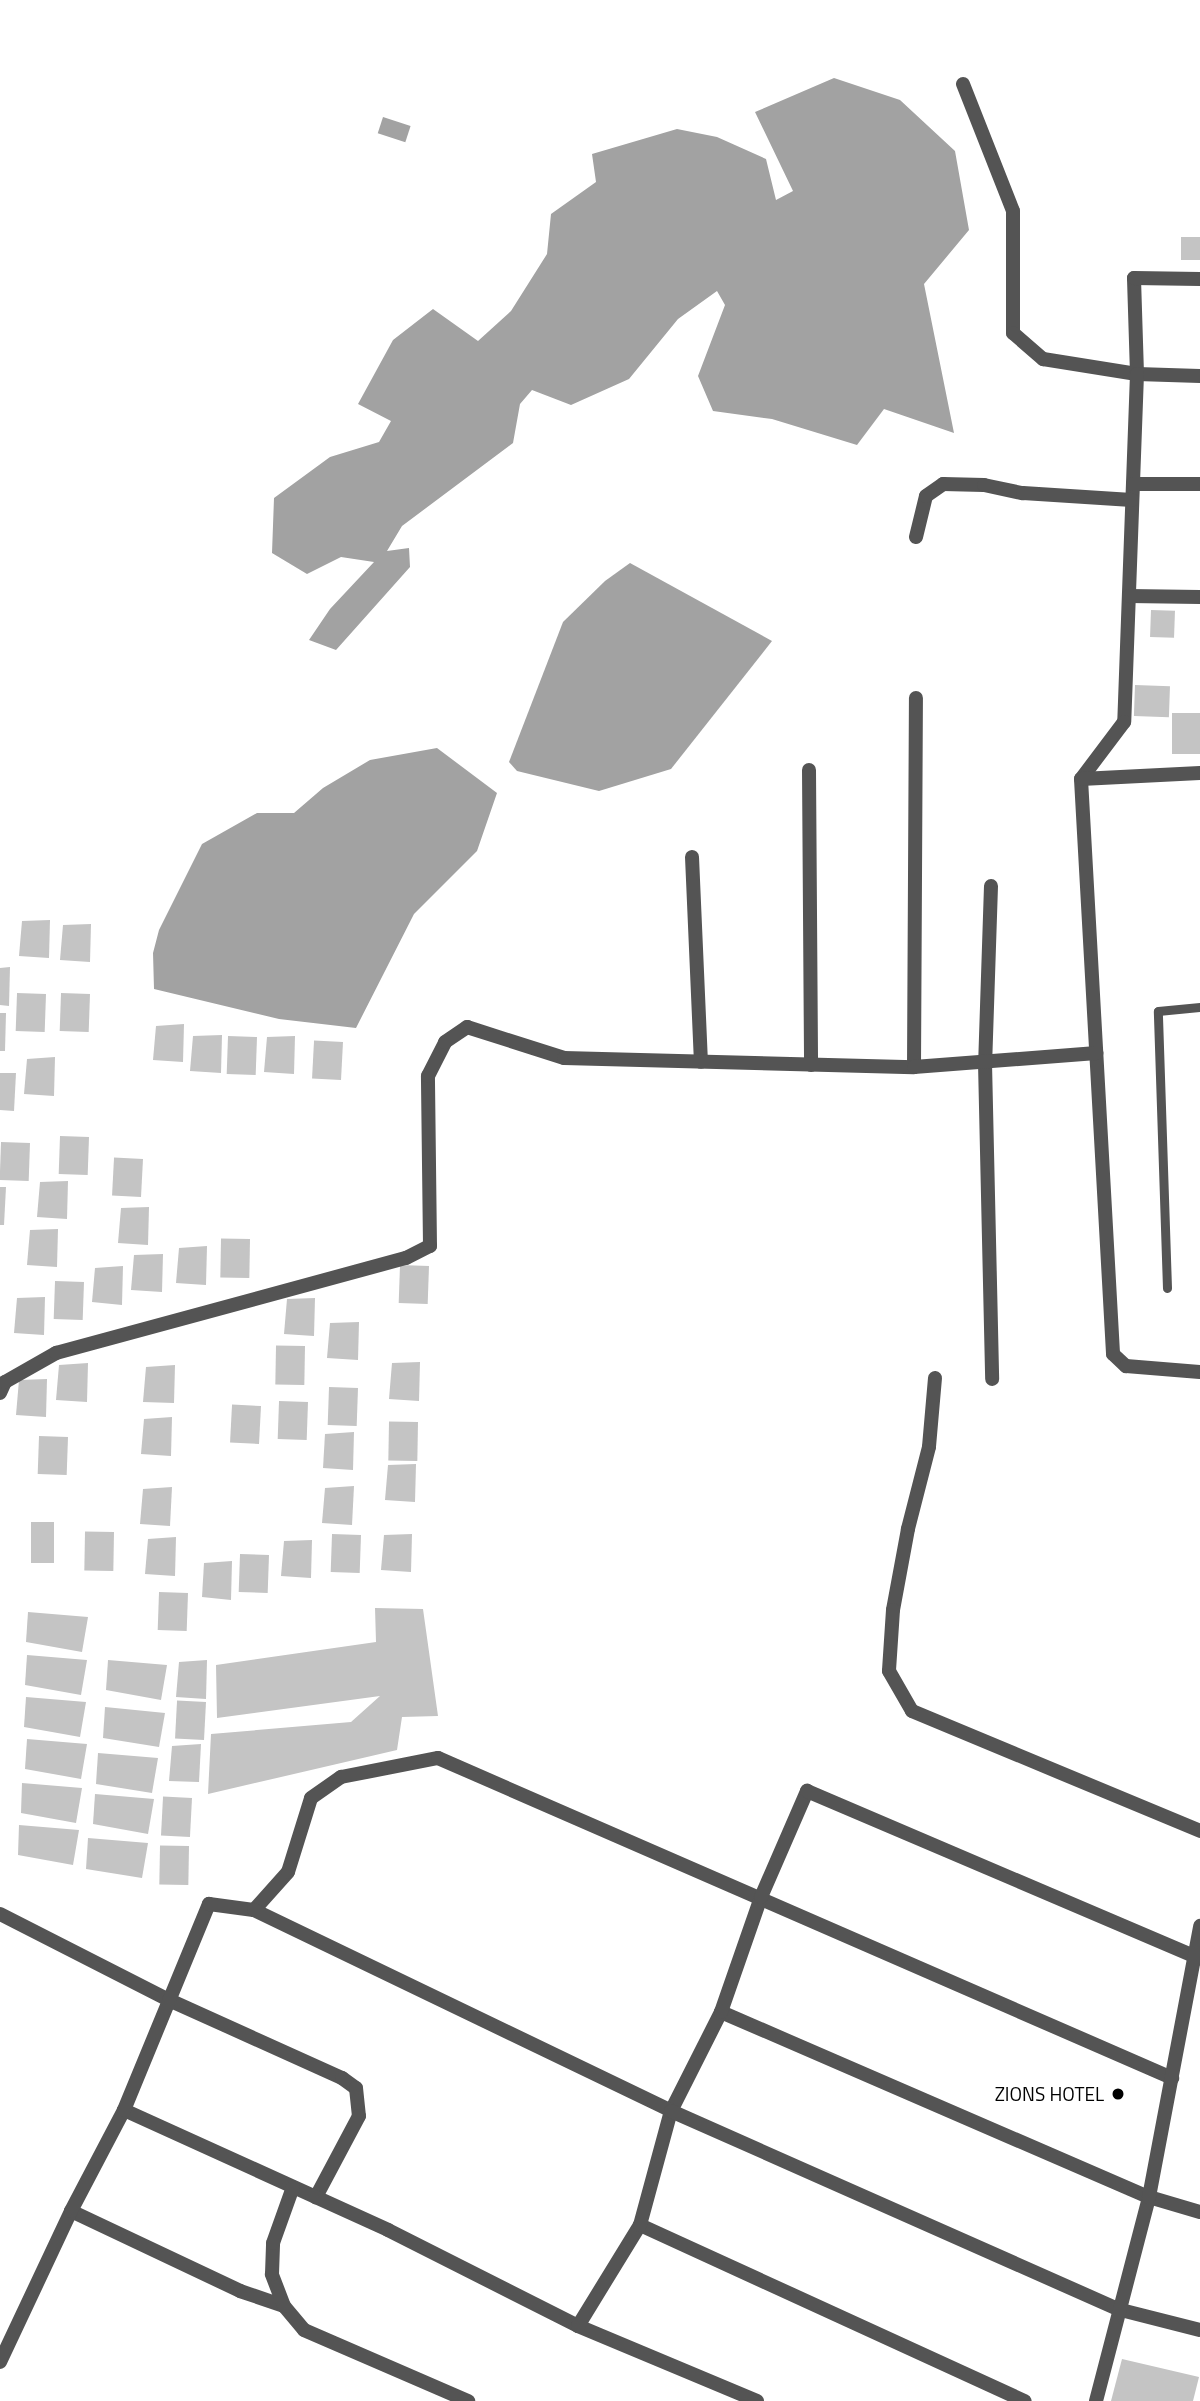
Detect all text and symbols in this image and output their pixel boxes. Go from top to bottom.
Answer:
place label: ZIONS HOTEL [995,2083,1104,2105]
marker: ZIONS HOTEL [1110,2086,1126,2102]

